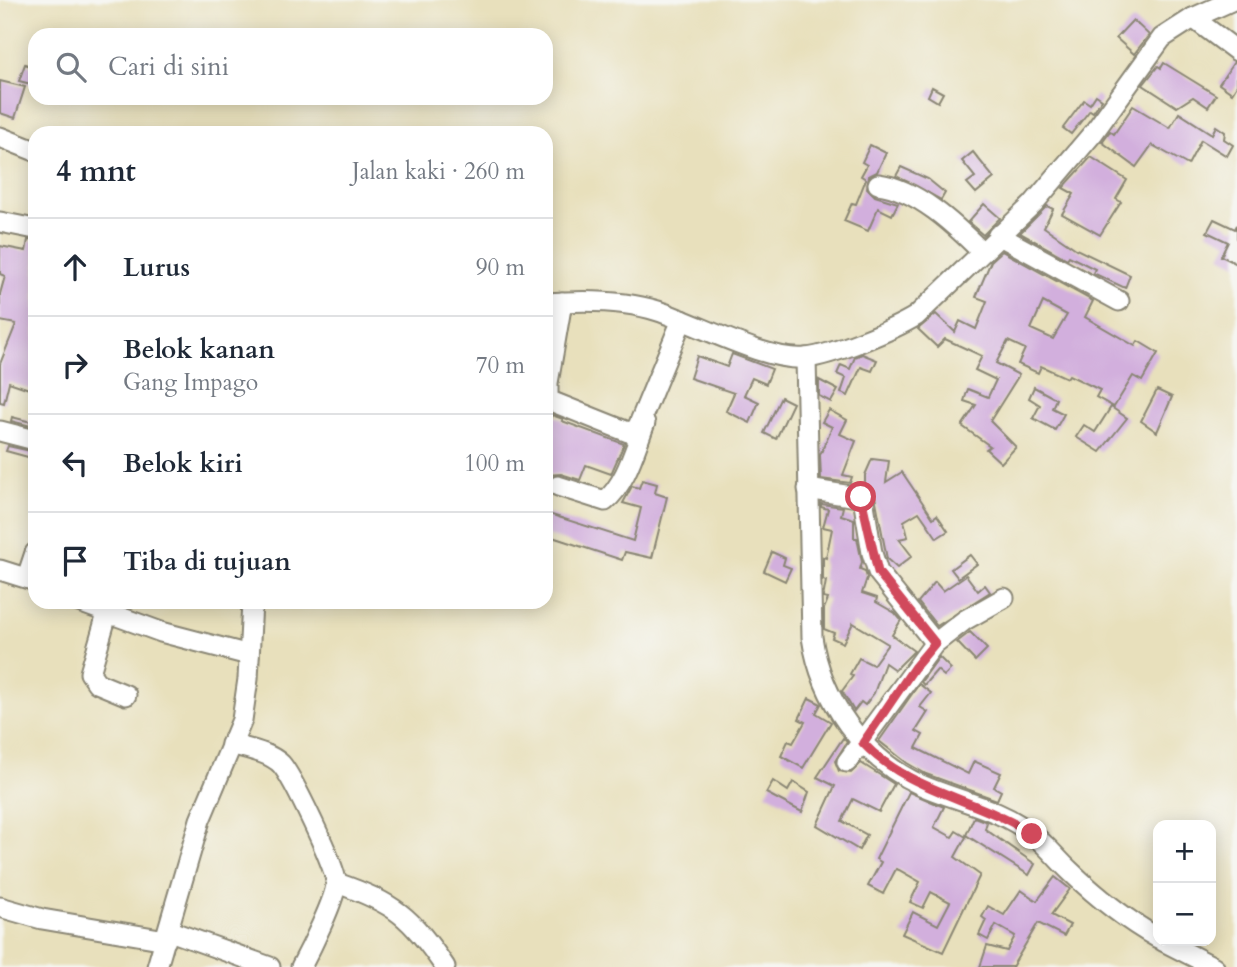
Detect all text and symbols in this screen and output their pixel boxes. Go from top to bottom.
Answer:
search box [28,28,553,105]
icon: search [52,48,90,86]
text: Cari di sini [108,49,229,84]
text: 4 mnt [56,151,136,192]
text: Jalan kaki · 260 m [352,156,525,187]
icon: ahead [56,248,94,286]
text: Lurus [123,250,190,285]
text: 90 m [476,252,525,283]
text: Belok kanan [123,332,275,367]
icon: right [56,346,94,384]
text: 70 m [476,350,525,381]
text: Gang Impago [123,367,258,398]
icon: left [56,444,94,482]
text: Belok kiri [123,446,243,481]
text: 100 m [464,448,525,479]
route start [845,481,876,512]
icon: arrive [56,542,94,580]
text: Tiba di tujuan [123,544,291,579]
route end [1016,818,1047,849]
map controls [1153,820,1216,946]
button: + [1153,820,1216,883]
button: − [1153,883,1216,946]

